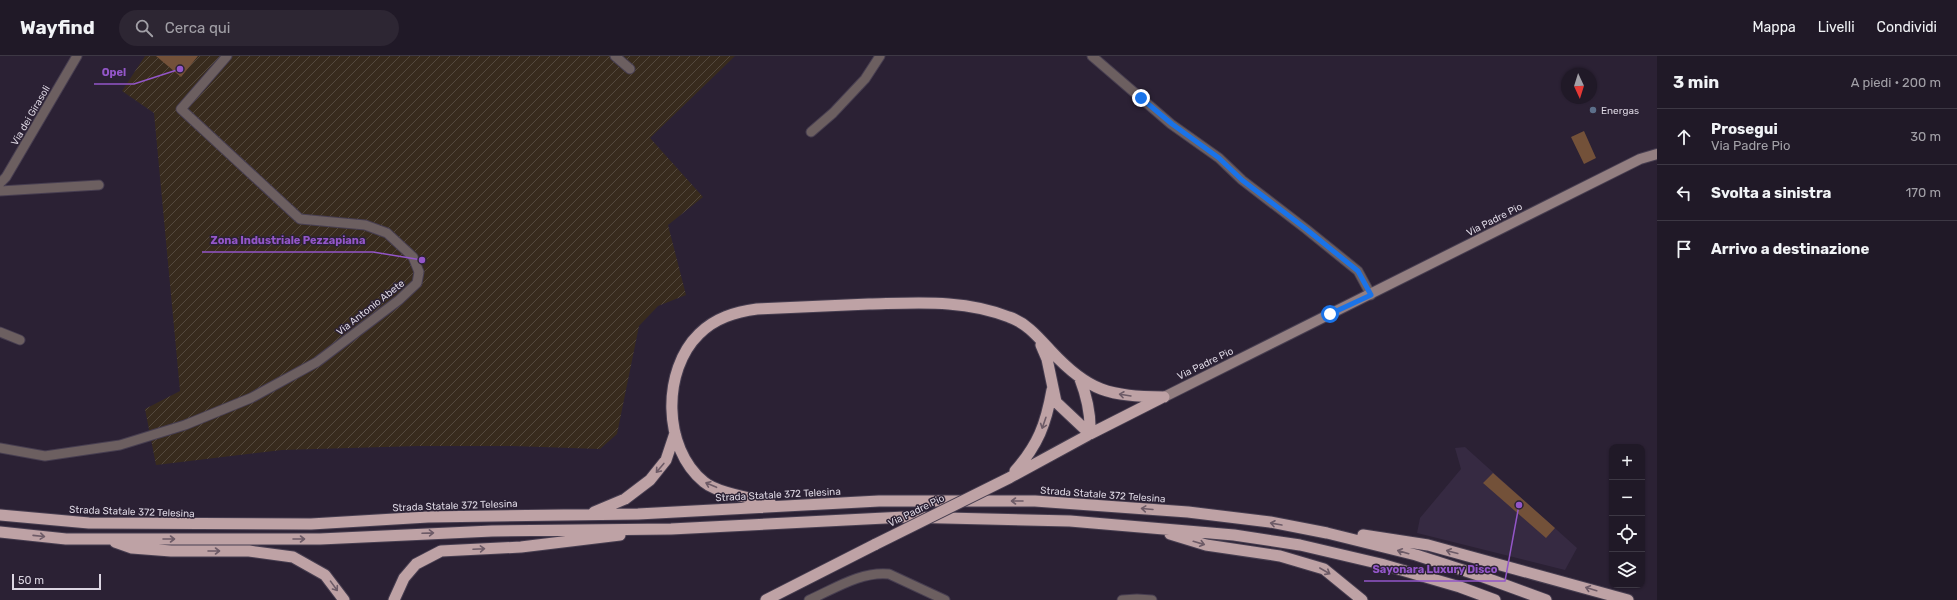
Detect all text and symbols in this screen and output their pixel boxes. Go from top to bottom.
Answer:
search box [119,10,399,46]
text: Wayfind [20,16,95,39]
icon: search [133,17,155,39]
text: Cerca qui [165,19,230,37]
text: Mappa [1752,19,1796,36]
text: Livelli [1818,19,1855,36]
text: Condividi [1877,19,1937,36]
callout: Opel [94,61,134,84]
text: Opel [102,66,126,79]
north arrow [1561,68,1597,104]
text: 3 min [1673,72,1719,92]
text: A piedi · 200 m [1851,75,1941,90]
street label: Via dei Girasoli [9,83,53,148]
route end [1132,89,1150,107]
marker: Energas [1588,105,1598,115]
place label: Energas [1601,105,1639,117]
text: Prosegui [1711,120,1778,138]
icon: ahead [1673,126,1695,148]
text: 30 m [1910,129,1941,144]
text: Via Padre Pio [1711,138,1790,153]
icon: left [1673,182,1695,204]
text: Svolta a sinistra [1711,184,1831,202]
text: 170 m [1906,185,1941,200]
street label: Via Padre Pio [1465,201,1525,239]
callout: Zona Industriale Pezzapiana [202,229,373,252]
text: Zona Industriale Pezzapiana [211,234,365,247]
icon: arrive [1673,238,1695,260]
text: Arrivo a destinazione [1711,240,1869,258]
street label: Via Antonio Abete [334,277,407,338]
route start [1321,305,1339,323]
street label: Via Padre Pio [1175,345,1236,383]
one-way arrow [1119,391,1132,399]
one-way arrow [1040,417,1047,430]
map controls [1609,444,1645,588]
button: + [1609,444,1645,480]
one-way arrow [655,463,664,473]
button: − [1609,480,1645,516]
one-way arrow [705,481,717,488]
street label: Strada Statale 372 Telesina [1040,485,1166,505]
street label: Strada Statale 372 Telesina [715,486,841,504]
street label: Via Padre Pio [886,492,947,530]
one-way arrow [1011,497,1024,505]
street label: Strada Statale 372 Telesina [392,498,518,514]
street label: Strada Statale 372 Telesina [69,504,195,520]
one-way arrow [1141,505,1154,512]
button: locate [1609,516,1645,552]
one-way arrow [1270,519,1283,527]
one-way arrow [421,529,434,537]
one-way arrow [32,532,45,540]
one-way arrow [162,535,175,543]
one-way arrow [292,535,305,543]
one-way arrow [1192,540,1205,547]
one-way arrow [472,545,485,553]
one-way arrow [207,547,220,555]
one-way arrow [1397,548,1410,555]
one-way arrow [1445,548,1458,555]
button: layers [1609,552,1645,588]
callout: Sayonara Luxury Disco [1364,558,1505,581]
text: Sayonara Luxury Disco [1373,563,1498,576]
one-way arrow [1319,568,1331,575]
scale bar [12,572,101,591]
text: 50 m [18,574,44,587]
one-way arrow [330,580,338,591]
one-way arrow [1585,585,1598,592]

